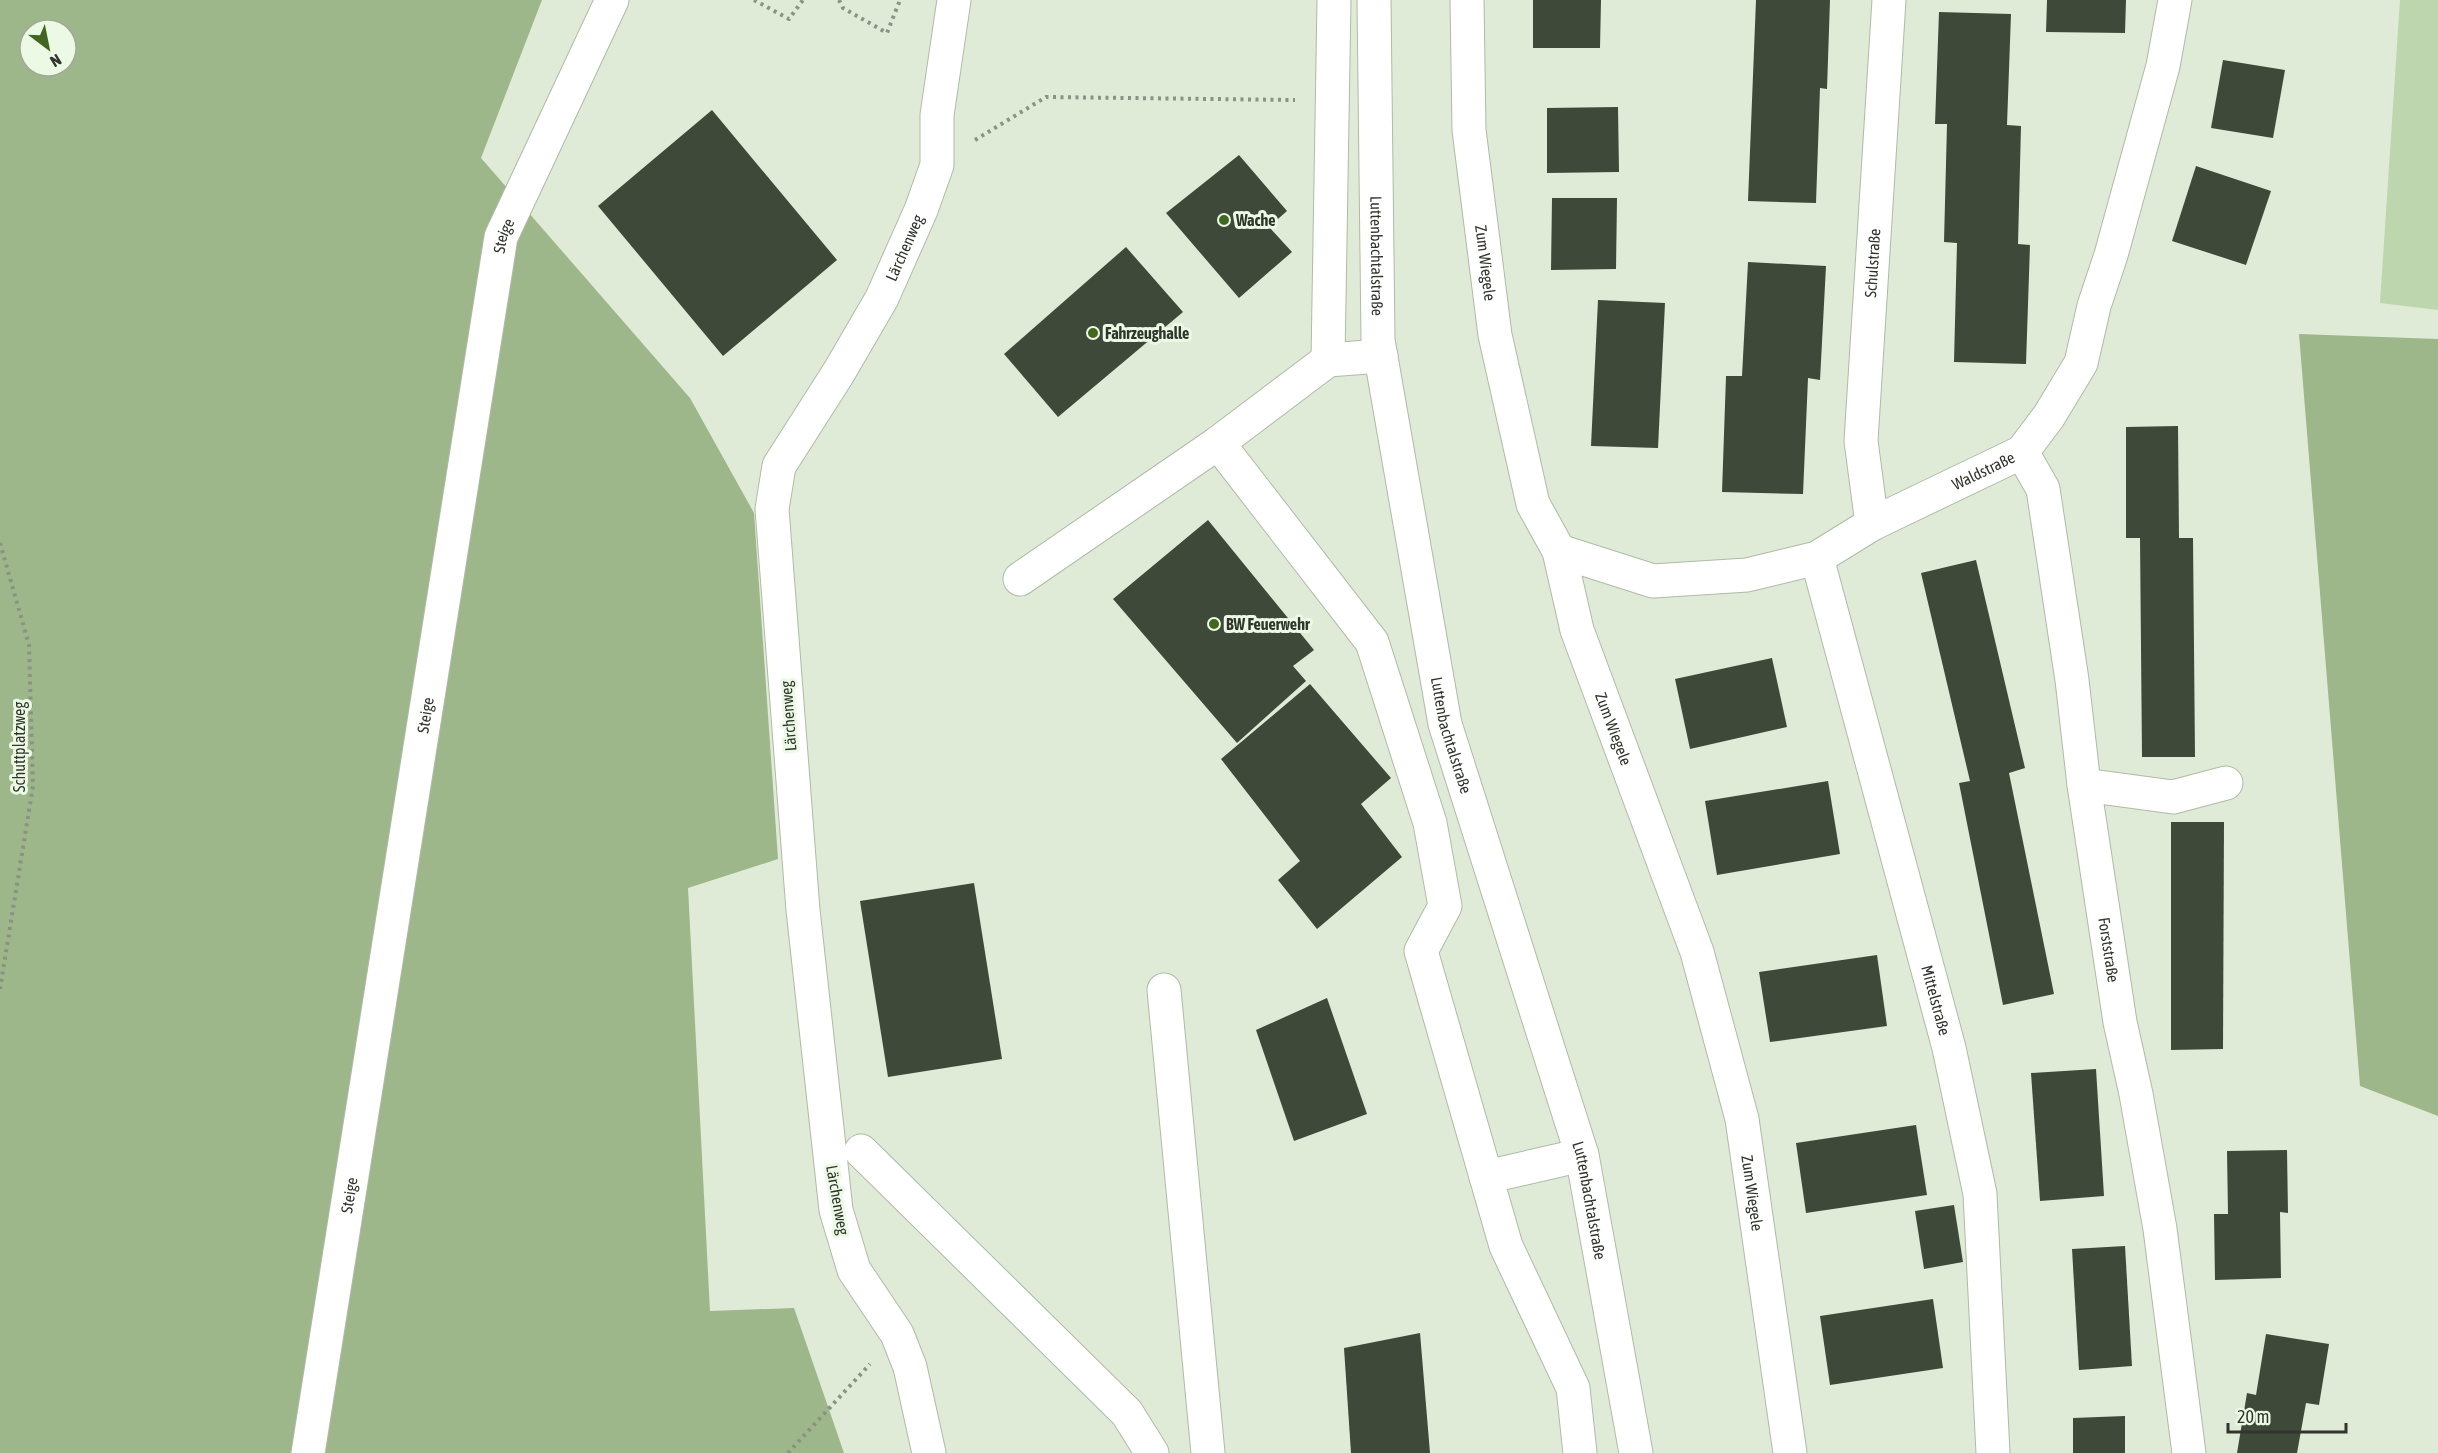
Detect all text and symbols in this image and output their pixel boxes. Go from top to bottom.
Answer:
north arrow [18,18,78,78]
text: N [47,51,65,71]
street label: Luttenbachtalstraße [1367,196,1387,316]
place label: Wache [1235,211,1276,229]
street label: Lärchenweg [882,212,928,284]
marker: Wache [1217,213,1231,227]
street label: Steige [490,215,518,254]
street label: Zum Wiegele [1472,224,1500,302]
street label: Schulstraße [1861,228,1883,298]
place label: Fahrzeughalle [1105,324,1189,342]
marker: Fahrzeughalle [1086,326,1100,340]
street label: Waldstraße [1949,448,2017,493]
place label: BW Feuerwehr [1226,615,1310,633]
marker: BW Feuerwehr [1207,617,1221,631]
street label: Luttenbachtalstraße [1428,675,1475,796]
street label: Lärchenweg [777,680,800,752]
street label: Zum Wiegele [1592,690,1636,768]
street label: Steige [413,696,437,734]
street label: Schuttplatzweg [10,702,29,792]
street label: Forststraße [2095,916,2123,983]
street label: Mittelstraße [1918,963,1954,1037]
street label: Luttenbachtalstraße [1569,1139,1610,1261]
street label: Zum Wiegele [1738,1154,1767,1232]
street label: Lärchenweg [822,1164,853,1237]
street label: Steige [337,1176,361,1214]
scale bar [2228,1396,2346,1434]
text: 20 m [2237,1406,2269,1427]

